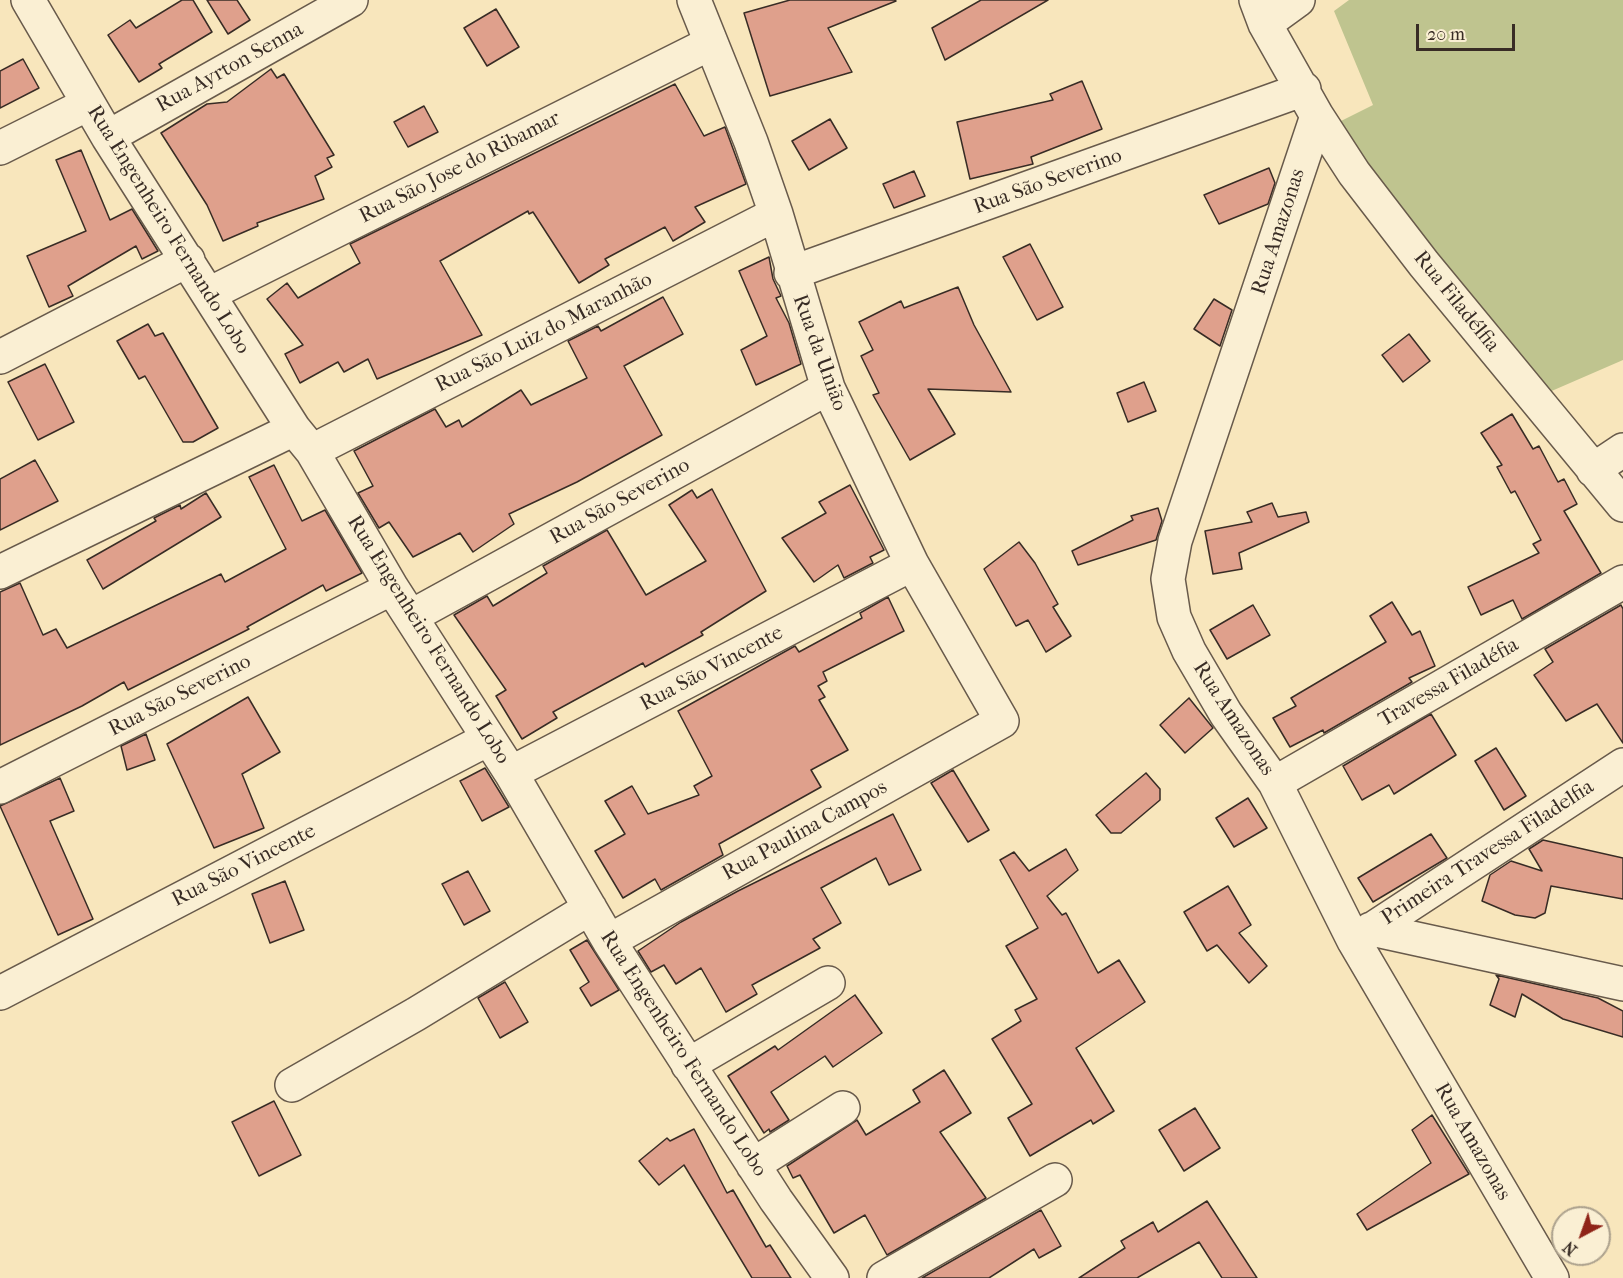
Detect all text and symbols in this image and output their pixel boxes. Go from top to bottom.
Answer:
scale bar [1419,12,1518,50]
street label: Rua Ayrton Senna [152,17,308,119]
text: 20 m [1427,24,1465,45]
street label: Rua Engenheiro Fernando Lobo [81,101,255,359]
street label: Rua São Jose do Ribamar [355,106,565,230]
street label: Rua São Severino [970,143,1126,221]
street label: Rua Amazonas [1247,166,1311,298]
street label: Rua Filadélfia [1408,246,1504,358]
street label: Rua São Luiz do Maranhão [431,267,657,399]
street label: Rua da União [786,291,852,415]
street label: Rua São Severino [546,453,694,551]
street label: Rua Engenheiro Fernando Lobo [341,511,515,769]
street label: Rua São Vincente [636,621,788,717]
street label: Travessa Filadéfia [1375,633,1523,733]
street label: Rua São Severino [105,649,255,743]
street label: Rua Amazonas [1187,657,1279,781]
street label: Rua Paulina Campos [718,775,892,887]
street label: Primeira Travessa Filadelfia [1377,775,1599,931]
street label: Rua São Vincente [168,819,320,913]
street label: Rua Engenheiro Fernando Lobo [594,926,772,1182]
street label: Rua Amazonas [1428,1079,1516,1205]
north arrow [1551,1206,1611,1266]
text: N [1559,1237,1581,1260]

